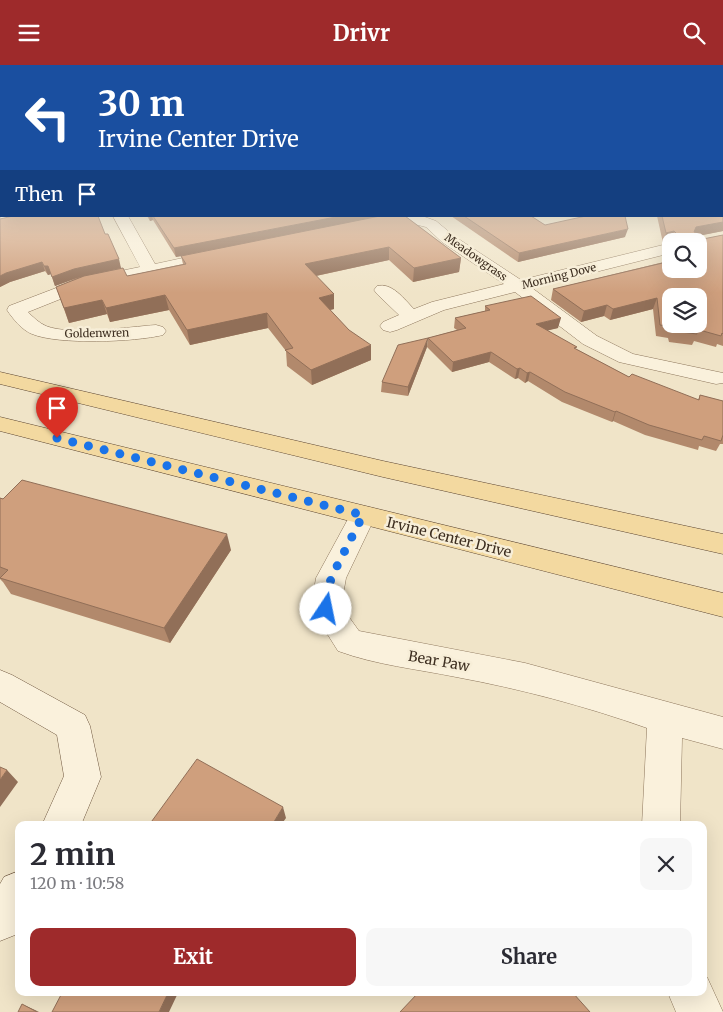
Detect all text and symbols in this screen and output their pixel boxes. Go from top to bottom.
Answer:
icon: menu [15,19,43,47]
text: Drivr [333,19,390,47]
icon: search [680,19,708,47]
text: 30 m [98,82,184,126]
icon: left [15,85,80,150]
text: Irvine Center Drive [98,125,299,153]
icon: arrive [73,180,101,208]
text: Then [15,182,63,206]
street label: Meadowgrass [442,230,510,284]
map controls [662,233,707,333]
button: search [662,233,707,278]
street label: Morning Dove [520,260,598,292]
button: layers [662,288,707,333]
street label: Goldenwren [65,325,130,341]
pin [36,387,78,438]
icon: arrive [43,394,71,422]
street label: Irvine Center Drive [385,513,513,561]
position arrow [299,582,351,634]
street label: Bear Paw [407,647,471,675]
text: 2 min [30,835,115,873]
button: close [640,838,692,890]
text: 120 m · 10:58 [30,873,124,893]
button: Exit [30,928,356,986]
button: Share [366,928,692,986]

